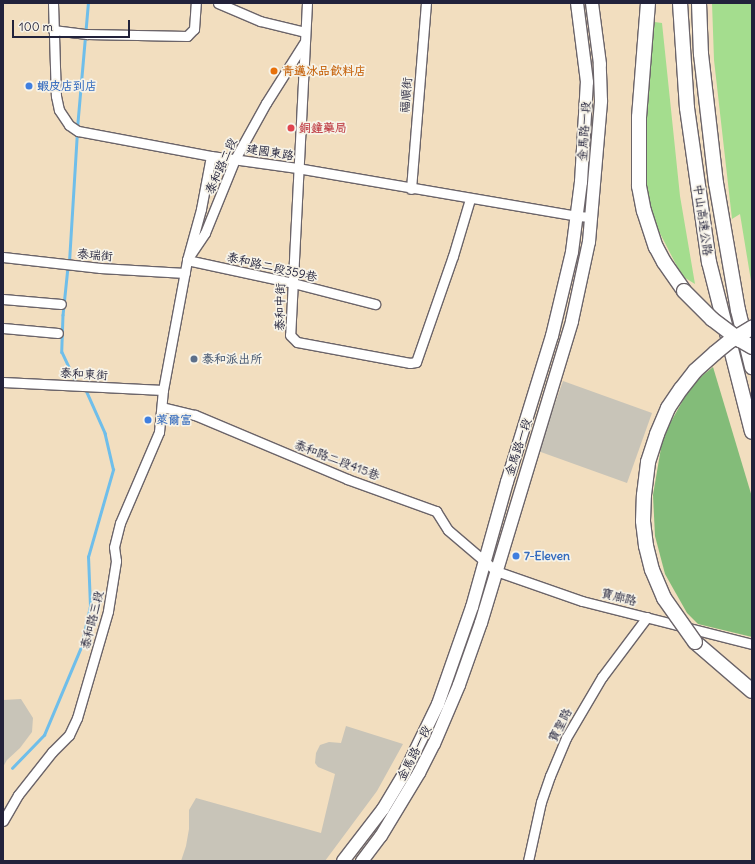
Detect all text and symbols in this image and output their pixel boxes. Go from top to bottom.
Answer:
scale bar [14,12,132,38]
text: 100 m [19,19,53,34]
place label: 青邁冰品飲料店 [282,64,366,78]
marker: 青邁冰品飲料店 [269,66,279,76]
street label: 福順街 [397,76,415,114]
place label: 蝦皮店到店 [37,79,97,93]
marker: 蝦皮店到店 [24,81,34,91]
street label: 金馬路一段 [575,101,593,161]
place label: 銅鐘藥局 [299,121,347,135]
marker: 銅鐘藥局 [286,123,296,133]
street label: 泰和路二段 [202,136,240,196]
street label: 建國東路 [245,141,295,163]
street label: 中山高速公路 [691,183,715,257]
street label: 泰瑞街 [76,246,114,264]
street label: 泰和路二段359巷 [225,250,319,284]
street label: 泰和中街 [272,283,288,331]
place label: 泰和派出所 [202,352,262,366]
marker: 泰和派出所 [189,354,199,364]
street label: 泰和東街 [60,366,108,382]
place label: 萊爾富 [156,413,192,427]
marker: 萊爾富 [143,415,153,425]
street label: 金馬路一段 [502,416,534,478]
street label: 泰和路二段415巷 [292,437,382,483]
place label: 7-Eleven [524,549,570,563]
marker: 7-Eleven [511,551,521,561]
street label: 寶廍路 [600,586,638,608]
street label: 泰和路三段 [78,589,106,651]
street label: 寶聖路 [545,706,575,744]
street label: 金馬路一段 [394,723,434,783]

